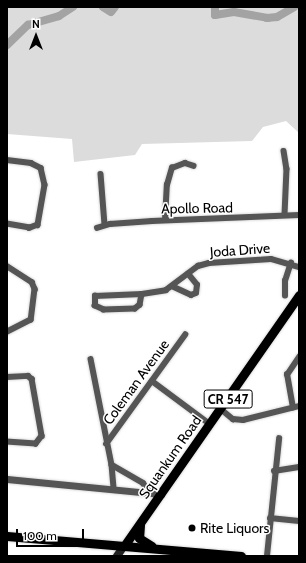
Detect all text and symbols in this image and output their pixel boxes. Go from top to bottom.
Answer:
north arrow [16,16,56,56]
text: N [32,17,40,31]
street label: Apollo Road [161,199,233,217]
street label: Joda Drive [209,240,271,260]
street label: Coleman Avenue [100,336,172,428]
road number: CR 547 [203,388,253,410]
street label: Squankum Road [135,412,205,502]
place label: Rite Liquors [200,520,269,536]
scale bar [18,521,86,547]
marker: Rite Liquors [187,523,197,533]
text: 100 m [23,528,57,543]

